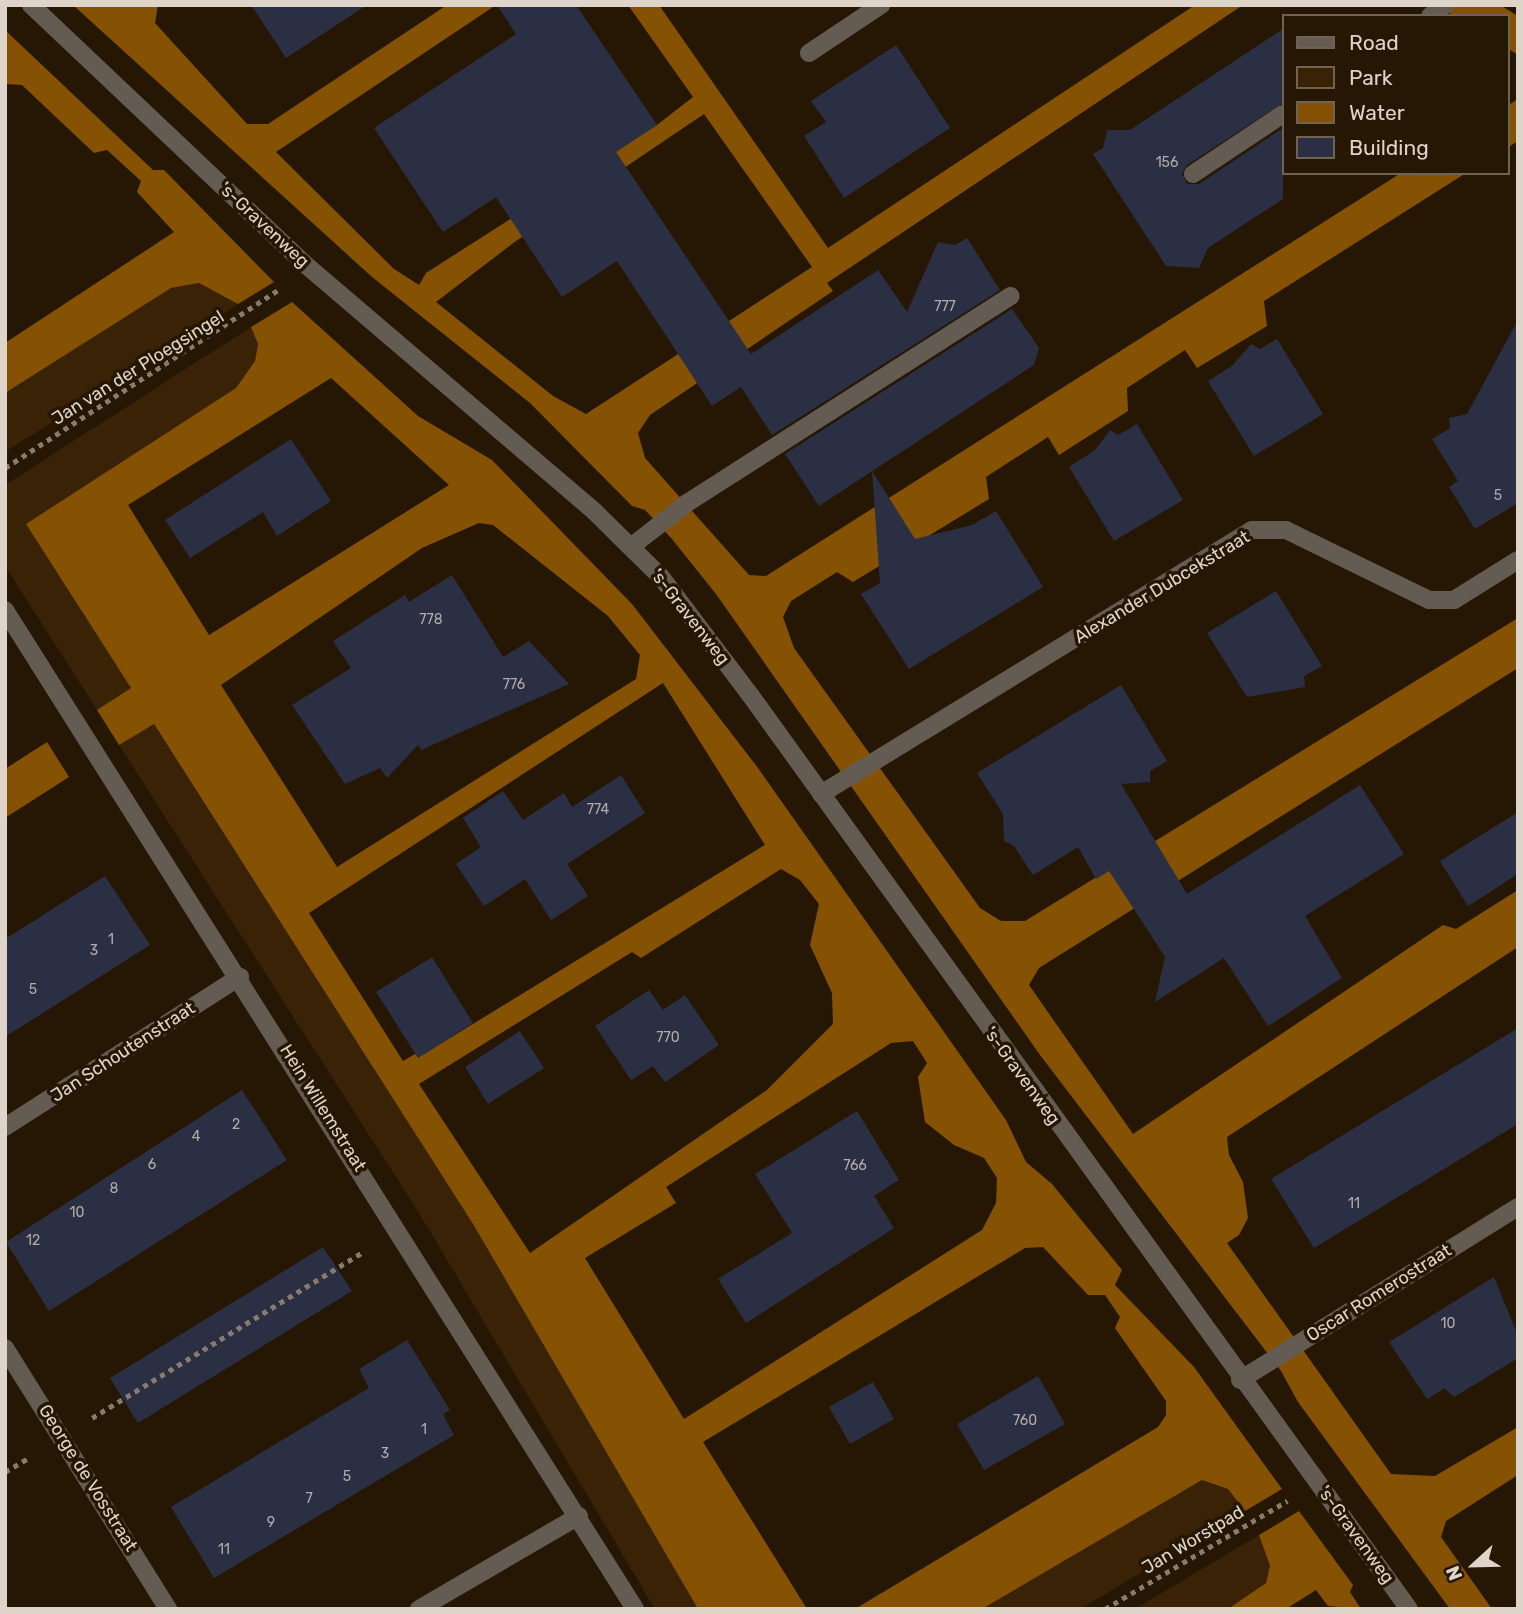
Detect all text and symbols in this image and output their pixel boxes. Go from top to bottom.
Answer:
legend [1282,14,1509,175]
text: Road [1349,30,1399,55]
text: Park [1349,65,1393,90]
text: Water [1349,100,1405,125]
text: Building [1349,135,1429,160]
house number: 156 [1156,155,1178,171]
street label: 's-Gravenweg [214,178,314,272]
house number: 777 [934,299,956,315]
street label: Jan van der Ploegsingel [47,306,229,430]
house number: 5 [1494,488,1502,504]
street label: Alexander Dubcekstraat [1070,526,1254,648]
street label: 's-Gravenweg [646,565,734,669]
house number: 778 [419,612,443,628]
house number: 776 [503,677,525,693]
house number: 774 [587,802,609,818]
house number: 1 [108,932,114,948]
house number: 3 [90,943,98,959]
house number: 5 [29,982,37,998]
street label: Jan Schoutenstraat [47,997,199,1107]
street label: 's-Gravenweg [979,1023,1065,1129]
house number: 770 [656,1030,680,1046]
street label: Hein Willemstraat [275,1040,371,1176]
house number: 2 [232,1117,240,1133]
house number: 4 [192,1129,200,1145]
house number: 6 [148,1157,156,1173]
house number: 766 [843,1158,867,1174]
house number: 8 [110,1181,118,1197]
house number: 11 [1348,1196,1360,1212]
house number: 10 [70,1205,84,1221]
house number: 12 [26,1233,40,1249]
street label: Oscar Romerostraat [1302,1240,1456,1346]
house number: 10 [1441,1316,1455,1332]
street label: George de Vosstraat [34,1400,142,1556]
house number: 760 [1013,1413,1037,1429]
house number: 1 [421,1422,427,1438]
house number: 3 [381,1446,389,1462]
house number: 5 [343,1469,351,1485]
street label: 's-Gravenweg [1313,1482,1399,1588]
house number: 7 [305,1491,313,1507]
street label: Jan Worstpad [1138,1501,1248,1579]
house number: 9 [267,1515,275,1531]
north arrow [1439,1530,1509,1600]
house number: 11 [218,1542,230,1558]
text: N [1441,1562,1467,1584]

